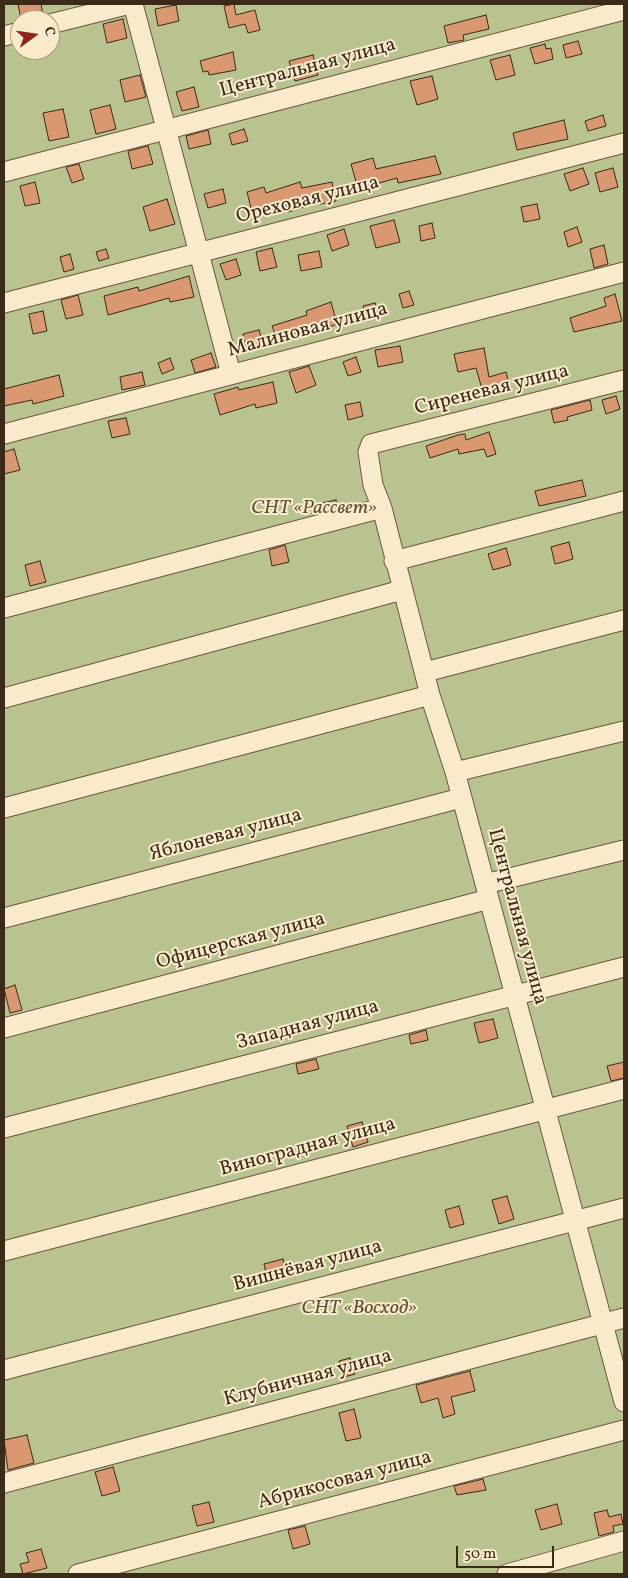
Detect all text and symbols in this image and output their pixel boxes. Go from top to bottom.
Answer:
north arrow [10,10,60,60]
text: С [39,25,59,38]
street label: Центральная улица [217,34,399,104]
street label: Ореховая улица [234,172,382,230]
street label: Малиновая улица [225,298,391,364]
street label: Сиреневая улица [412,360,572,422]
park label: СНТ «Рассвет» [251,497,377,521]
street label: Яблоневая улица [147,804,305,868]
street label: Центральная улица [481,826,551,1008]
street label: Офицерская улица [154,908,328,976]
street label: Западная улица [234,995,382,1057]
street label: Виноградная улица [217,1113,399,1183]
street label: Вишнёвая улица [231,1236,385,1298]
park label: СНТ «Восход» [301,1297,417,1321]
street label: Клубничная улица [221,1345,395,1413]
street label: Абрикосовая улица [255,1446,435,1516]
scale bar [458,1536,556,1568]
text: 50 m [464,1544,496,1565]

